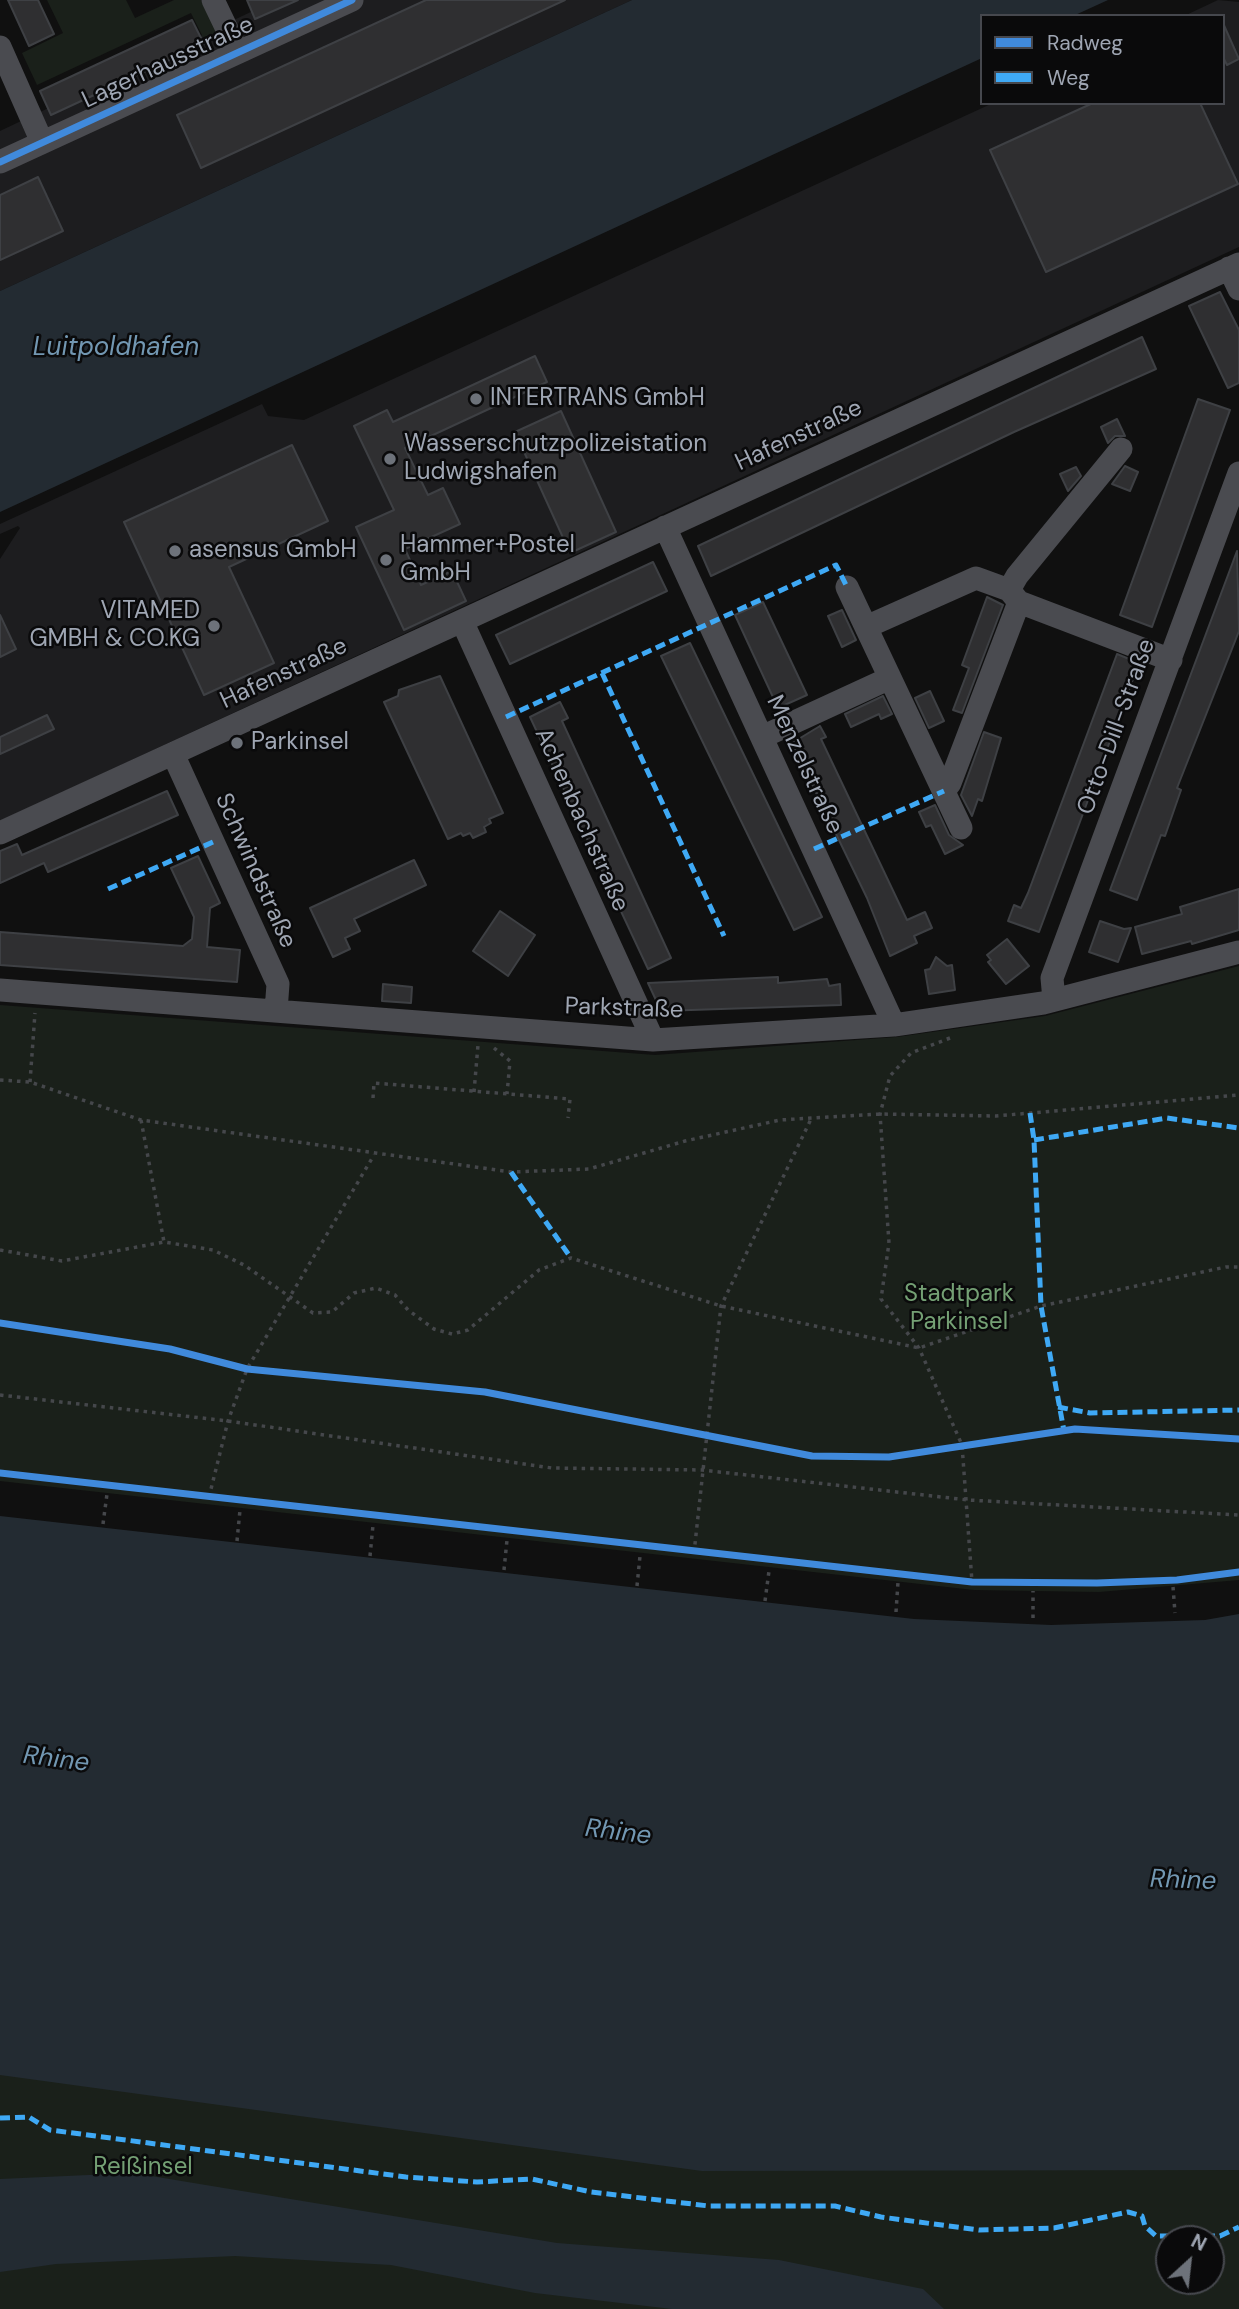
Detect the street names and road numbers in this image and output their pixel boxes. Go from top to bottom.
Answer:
street label: Lagerhausstraße [78,11,258,115]
street label: Hafenstraße [731,394,867,478]
street label: Hafenstraße [216,632,352,716]
street label: Otto-Dill-Straße [1072,635,1162,819]
street label: Menzelstraße [759,691,849,839]
street label: Achenbachstraße [528,724,634,916]
street label: Schwindstraße [208,789,302,953]
street label: Parkstraße [564,993,684,1025]

